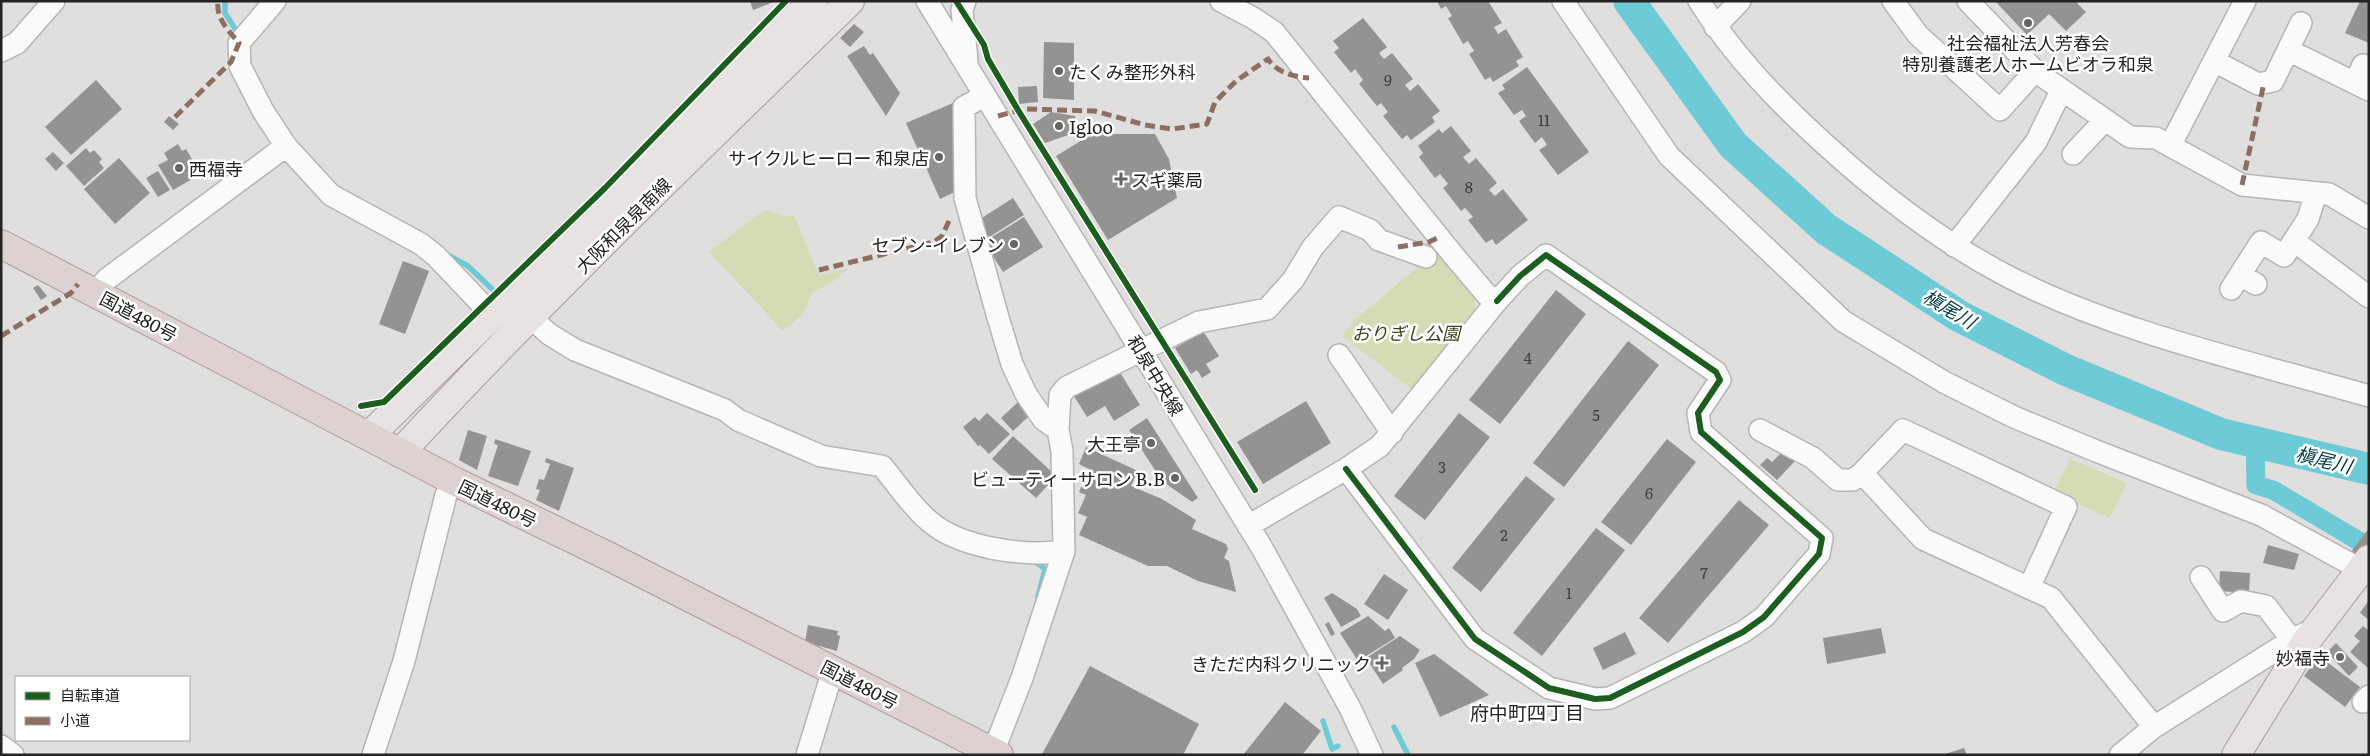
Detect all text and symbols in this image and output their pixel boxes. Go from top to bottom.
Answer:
marker: 社会福祉法人芳春会 特別養護老人ホームビオラ和泉 [2022,17,2034,29]
place label: 社会福祉法人芳春会 特別養護老人ホームビオラ和泉 [1902,29,2154,77]
place label: たくみ整形外科 [1069,58,1196,85]
marker: たくみ整形外科 [1053,65,1065,77]
house number: 9 [1384,68,1392,91]
house number: 11 [1538,108,1550,131]
place label: Igloo [1069,113,1113,140]
marker: Igloo [1053,120,1065,132]
place label: サイクルヒーロー 和泉店 [728,144,929,171]
marker: サイクルヒーロー 和泉店 [933,151,945,163]
place label: 西福寺 [189,155,243,182]
marker: 西福寺 [173,162,185,174]
place label: スギ薬局 [1131,166,1203,193]
street label: 大阪和泉泉南線 [569,171,677,279]
marker: スギ薬局 [1115,173,1127,185]
house number: 8 [1465,175,1473,198]
place label: セブン-イレブン [872,231,1004,258]
marker: セブン-イレブン [1008,238,1020,250]
water label: 槇尾川 [1918,281,1983,336]
street label: 国道480号 [95,284,183,348]
park label: おりぎし公園 [1352,319,1463,346]
street label: 和泉中央線 [1121,329,1191,421]
house number: 4 [1524,346,1532,369]
house number: 5 [1592,403,1600,426]
place label: 大王亭 [1087,430,1141,457]
marker: 大王亭 [1145,437,1157,449]
water label: 槇尾川 [2293,439,2357,480]
house number: 3 [1438,455,1446,478]
place label: ビューティーサロン B.B [971,465,1165,492]
street label: 国道480号 [454,472,542,534]
marker: ビューティーサロン B.B [1169,472,1181,484]
house number: 6 [1645,481,1653,504]
house number: 2 [1500,523,1508,546]
house number: 7 [1700,561,1708,584]
house number: 1 [1566,581,1572,604]
place label: 妙福寺 [2276,644,2330,671]
place label: きただ内科クリニック [1191,650,1371,677]
marker: 妙福寺 [2334,651,2346,663]
street label: 国道480号 [816,653,904,715]
marker: きただ内科クリニック [1375,656,1389,670]
legend [15,676,190,741]
text: 自転車道 [60,683,120,706]
district label: 府中町四丁目 [1470,698,1584,726]
text: 小道 [60,708,90,731]

